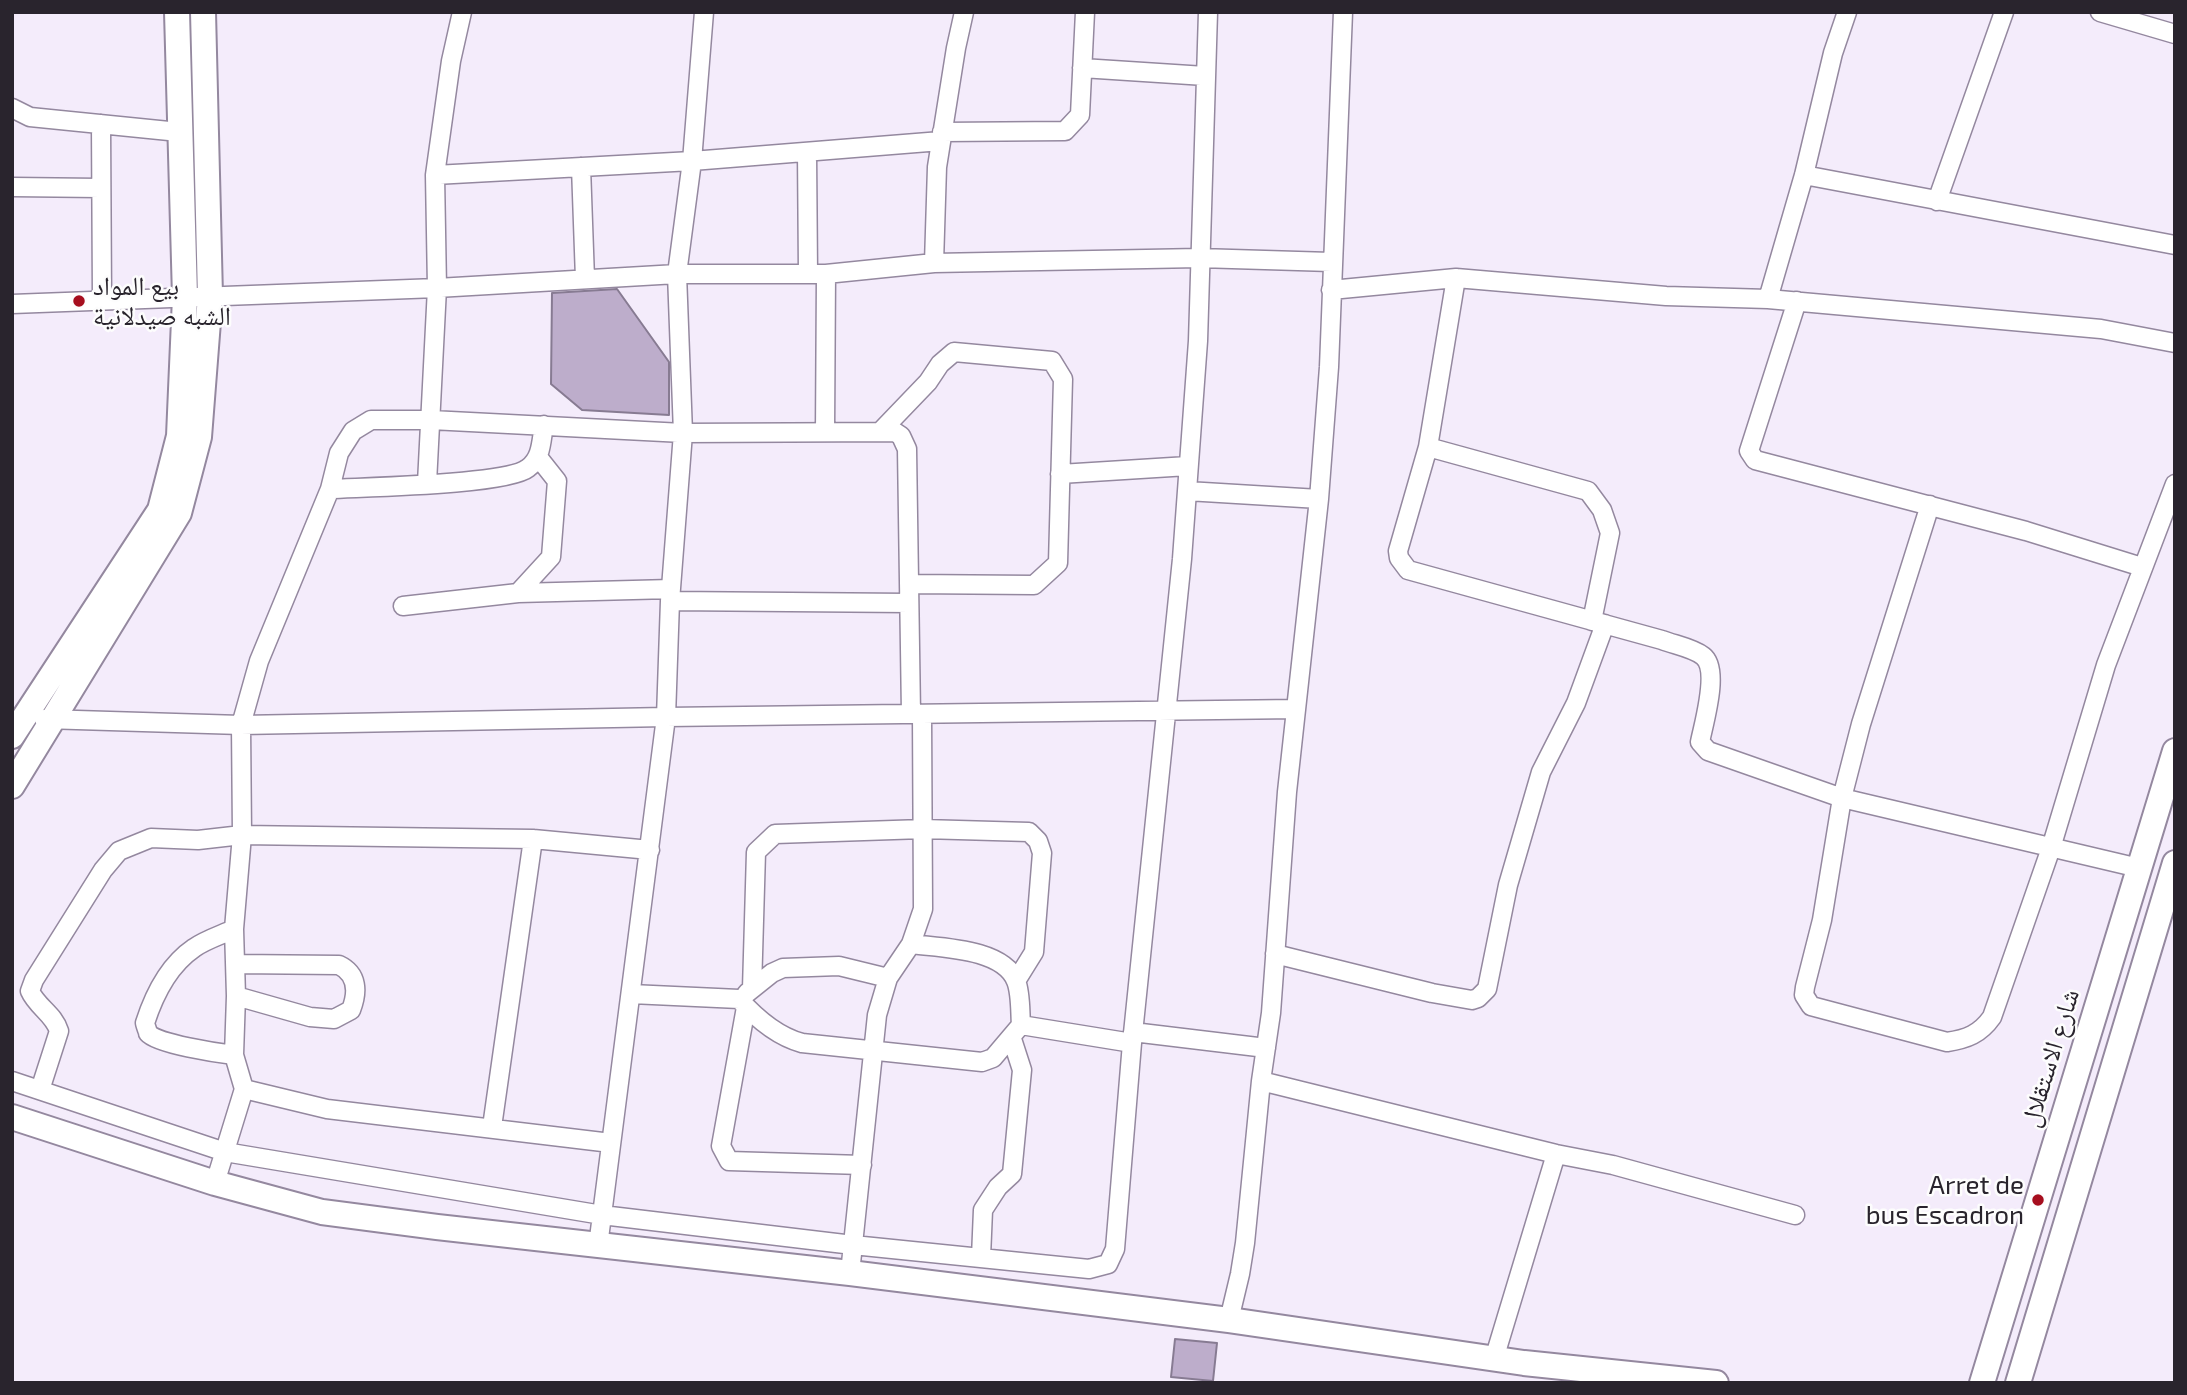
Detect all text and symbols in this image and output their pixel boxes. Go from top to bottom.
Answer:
place label: بيع المواد الشبه صيدلانية [93,270,231,332]
marker: بيع المواد الشبه صيدلانية [71,293,87,309]
street label: شارع الاستقلال [2014,985,2086,1131]
place label: Arret de bus Escadron [1866,1169,2024,1230]
marker: Arret de bus Escadron [2030,1192,2046,1208]

